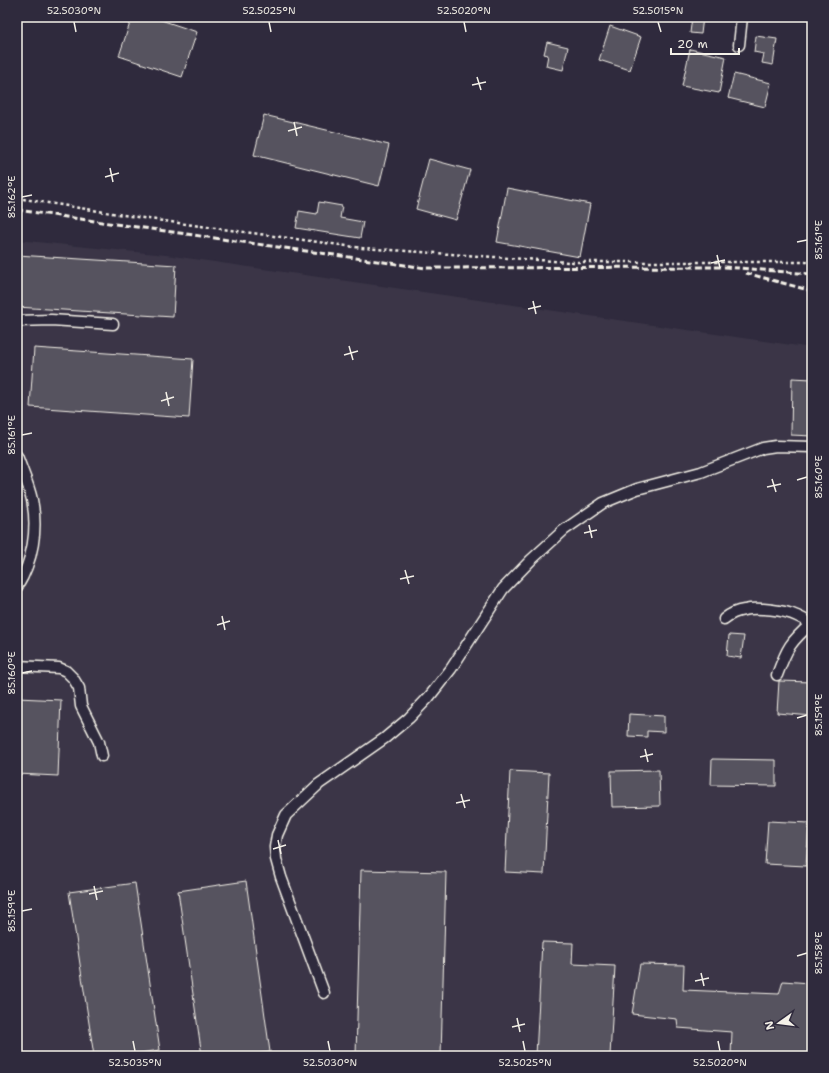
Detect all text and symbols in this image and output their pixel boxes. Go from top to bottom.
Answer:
text: 52.5030°N [47,4,101,17]
text: 52.5025°N [242,4,296,17]
text: 52.5020°N [437,4,491,17]
text: 52.5015°N [633,4,683,17]
scale bar [671,30,739,56]
text: 20 m [677,36,708,52]
text: 85.162°E [5,175,18,219]
text: 85.161°E [812,220,825,260]
text: 85.161°E [5,415,18,455]
text: 85.160°E [812,455,825,499]
text: 85.160°E [5,651,18,695]
text: 85.159°E [812,694,825,736]
text: 85.159°E [5,890,18,932]
text: 85.158°E [812,932,825,974]
north arrow [759,1003,799,1043]
text: N [761,1019,778,1031]
text: 52.5035°N [108,1056,162,1069]
text: 52.5030°N [303,1056,357,1069]
text: 52.5025°N [498,1056,552,1069]
text: 52.5020°N [693,1056,747,1069]

